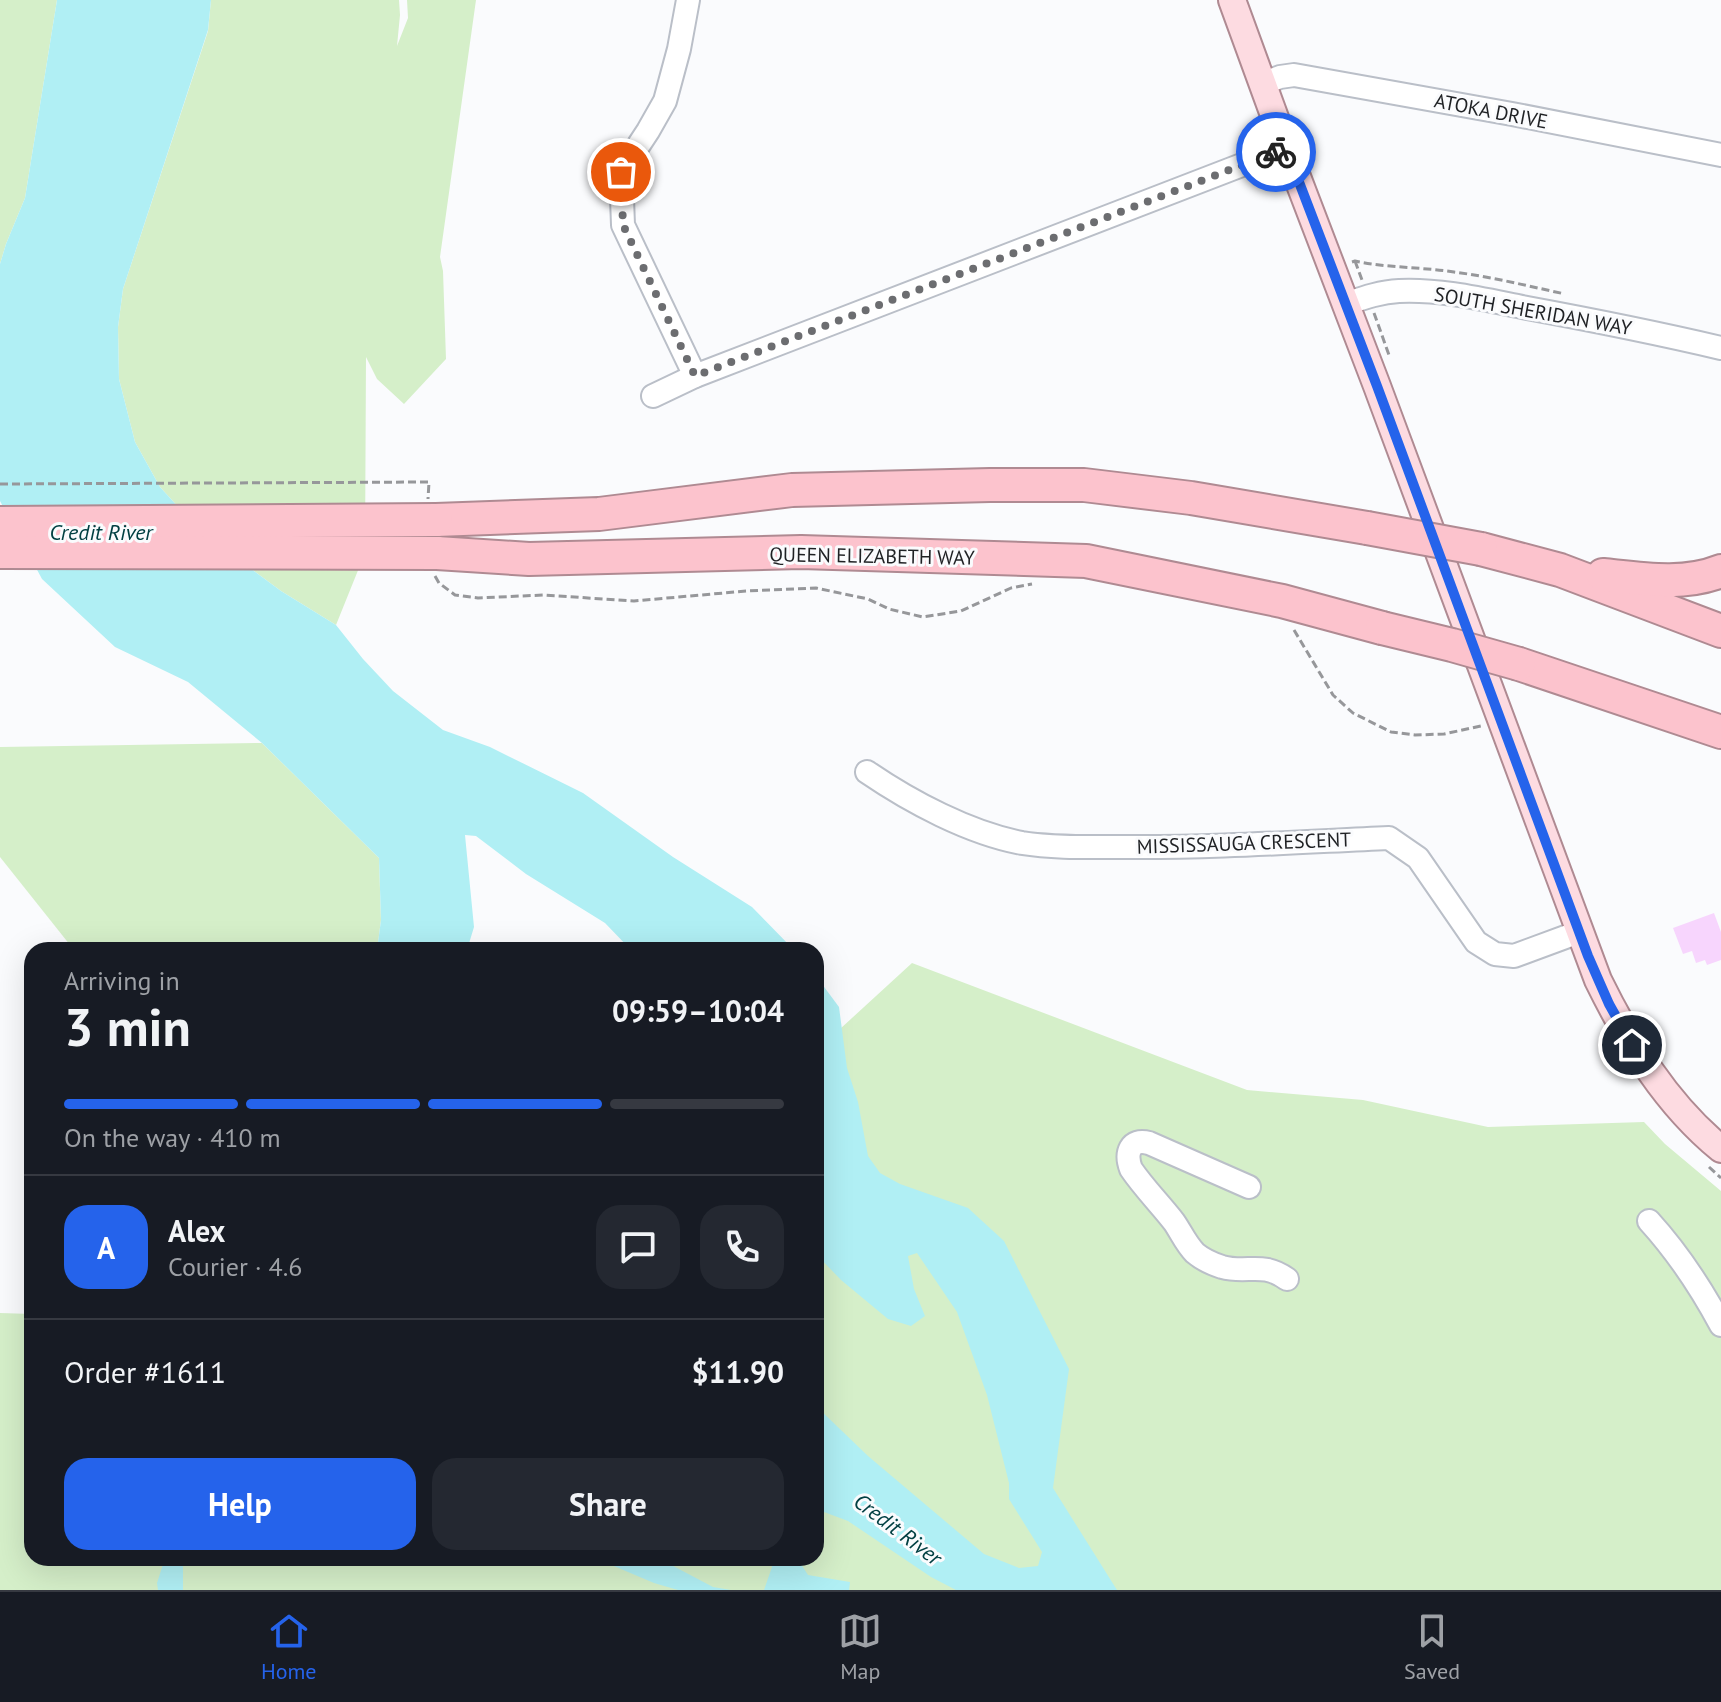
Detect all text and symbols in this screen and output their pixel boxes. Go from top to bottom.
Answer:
street label: ATOKA DRIVE [1432,87,1550,135]
courier [1236,112,1316,192]
icon: bike [1254,130,1298,174]
pin [587,138,655,206]
icon: bag [599,150,643,194]
street label: SOUTH SHERIDAN WAY [1432,281,1635,341]
water label: Credit River [49,518,154,546]
street label: QUEEN ELIZABETH WAY [769,541,976,571]
street label: MISSISSAUGA CRESCENT [1136,826,1352,860]
text: Arriving in [64,964,180,997]
text: 09:59–10:04 [612,991,784,1030]
text: 3 min [64,993,191,1060]
pin [1598,1011,1666,1079]
icon: home [1610,1023,1654,1067]
text: On the way · 410 m [64,1121,281,1154]
button: chat [596,1205,680,1289]
button: phone [700,1205,784,1289]
text: Alex [168,1211,225,1250]
text: A [97,1228,115,1267]
text: Courier · 4.6 [168,1250,302,1283]
text: Order #1611 [64,1352,226,1391]
text: $11.90 [692,1352,784,1391]
button: Help [64,1458,416,1550]
button: Share [432,1458,784,1550]
water label: Credit River [848,1487,949,1572]
tab: Home [261,1609,317,1685]
tab: Map [838,1609,882,1685]
tab: Saved [1404,1609,1460,1685]

